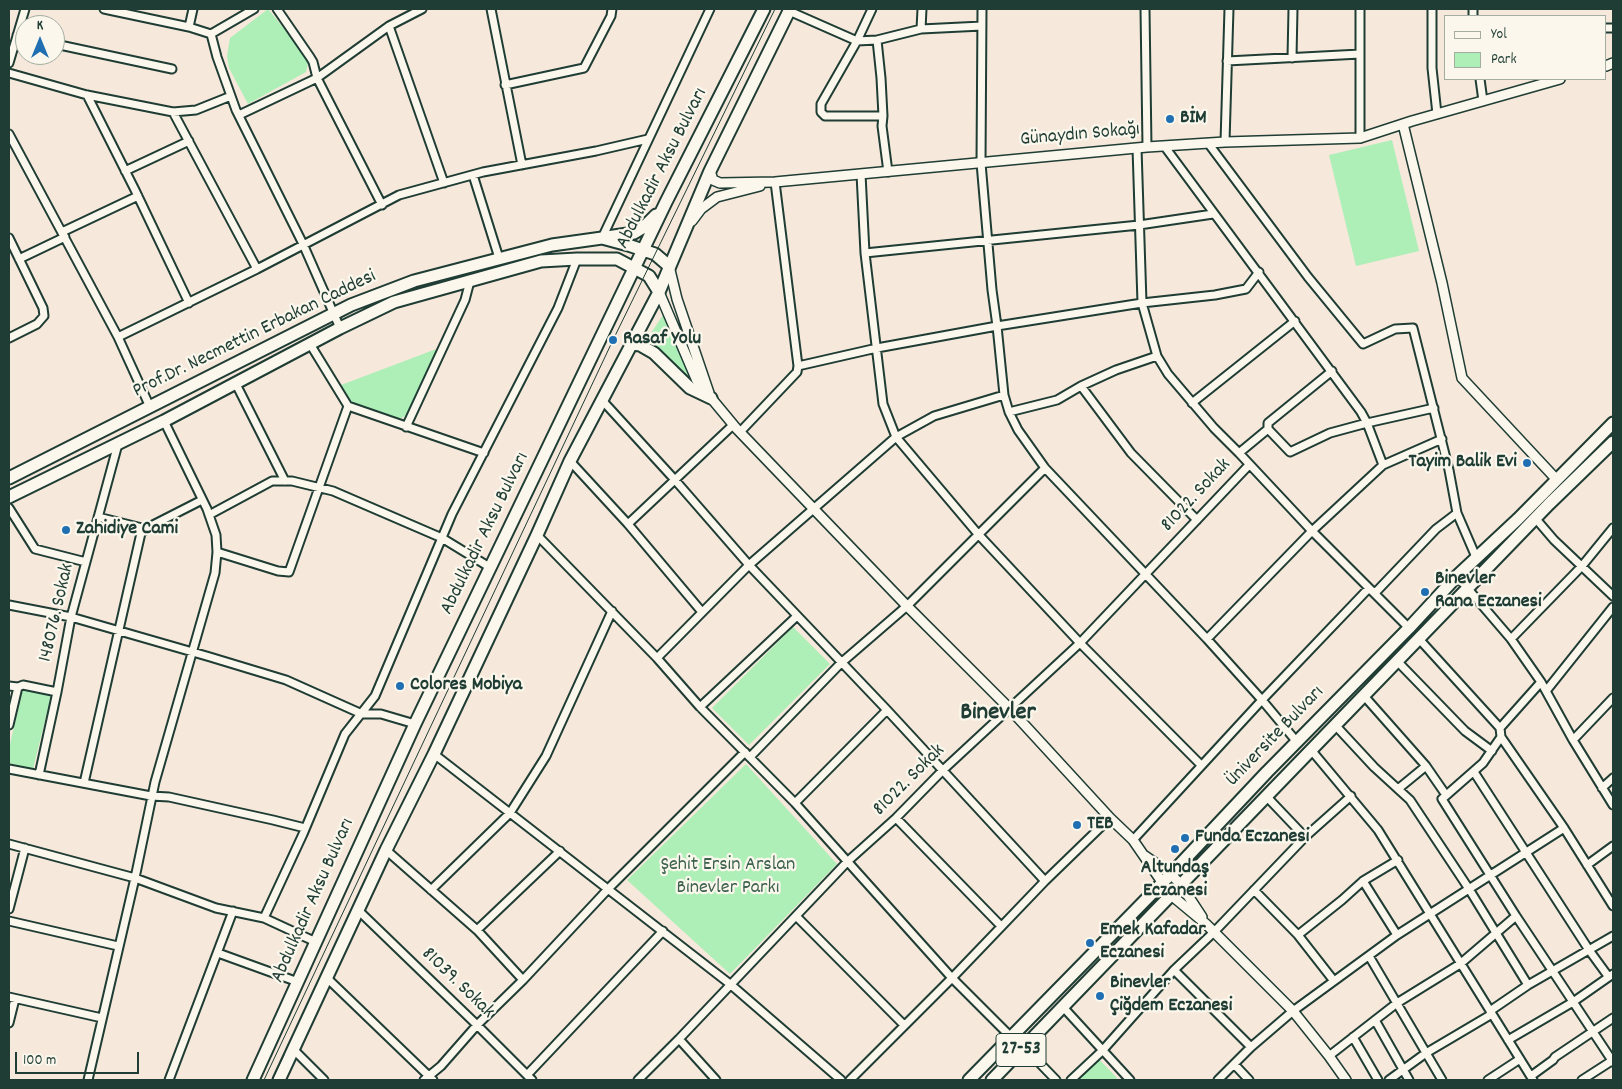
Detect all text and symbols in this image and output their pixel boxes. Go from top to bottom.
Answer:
north arrow [15,15,65,65]
legend [1444,15,1607,80]
text: K [37,16,43,36]
text: Yol [1491,24,1507,46]
text: Park [1491,49,1517,71]
street label: Abdulkadir Aksu Bulvarı [612,85,714,253]
place label: BİM [1180,107,1207,131]
marker: BİM [1164,113,1176,125]
street label: Günaydın Sokağı [1019,119,1141,153]
street label: Prof.Dr. Necmettin Erbakan Caddesi [129,266,381,404]
place label: Rasaf Yolu [623,328,701,352]
marker: Rasaf Yolu [607,334,619,346]
street label: Abdulkadir Aksu Bulvarı [436,449,536,619]
place label: Tayim Balik Evi [1408,451,1517,475]
street label: 81022. Sokak [1157,454,1237,538]
marker: Tayim Balik Evi [1521,457,1533,469]
place label: Zahidiye Cami [76,518,178,542]
marker: Zahidiye Cami [60,524,72,536]
street label: 148076. Sokak [35,561,81,665]
place label: Binevler Rana Eczanesi [1435,568,1542,615]
marker: Binevler Rana Eczanesi [1419,586,1431,598]
place label: Colores Mobiya [410,674,522,698]
marker: Colores Mobiya [394,680,406,692]
street label: Üniversite Bulvarı [1222,682,1330,792]
district label: Binevler [960,700,1036,730]
street label: 81022. Sokak [869,740,951,822]
place label: TEB [1087,813,1114,837]
street label: Abdulkadir Aksu Bulvarı [267,815,361,987]
marker: TEB [1071,819,1083,831]
place label: Funda Eczanesi [1195,826,1309,850]
marker: Funda Eczanesi [1179,832,1191,844]
marker: Altundaş Eczanesi [1169,843,1181,855]
park label: Şehit Ersin Arslan Binevler Parkı [661,854,795,901]
place label: Altundaş Eczanesi [1141,857,1209,904]
place label: Emek Kafadar Eczanesi [1100,919,1206,966]
marker: Emek Kafadar Eczanesi [1084,937,1096,949]
street label: 81039. Sokak [415,943,499,1025]
place label: Binevler Çiğdem Eczanesi [1110,972,1232,1019]
marker: Binevler Çiğdem Eczanesi [1094,990,1106,1002]
road number: 27-53 [996,1034,1046,1066]
scale bar [18,1042,141,1074]
text: 100 m [23,1050,56,1072]

